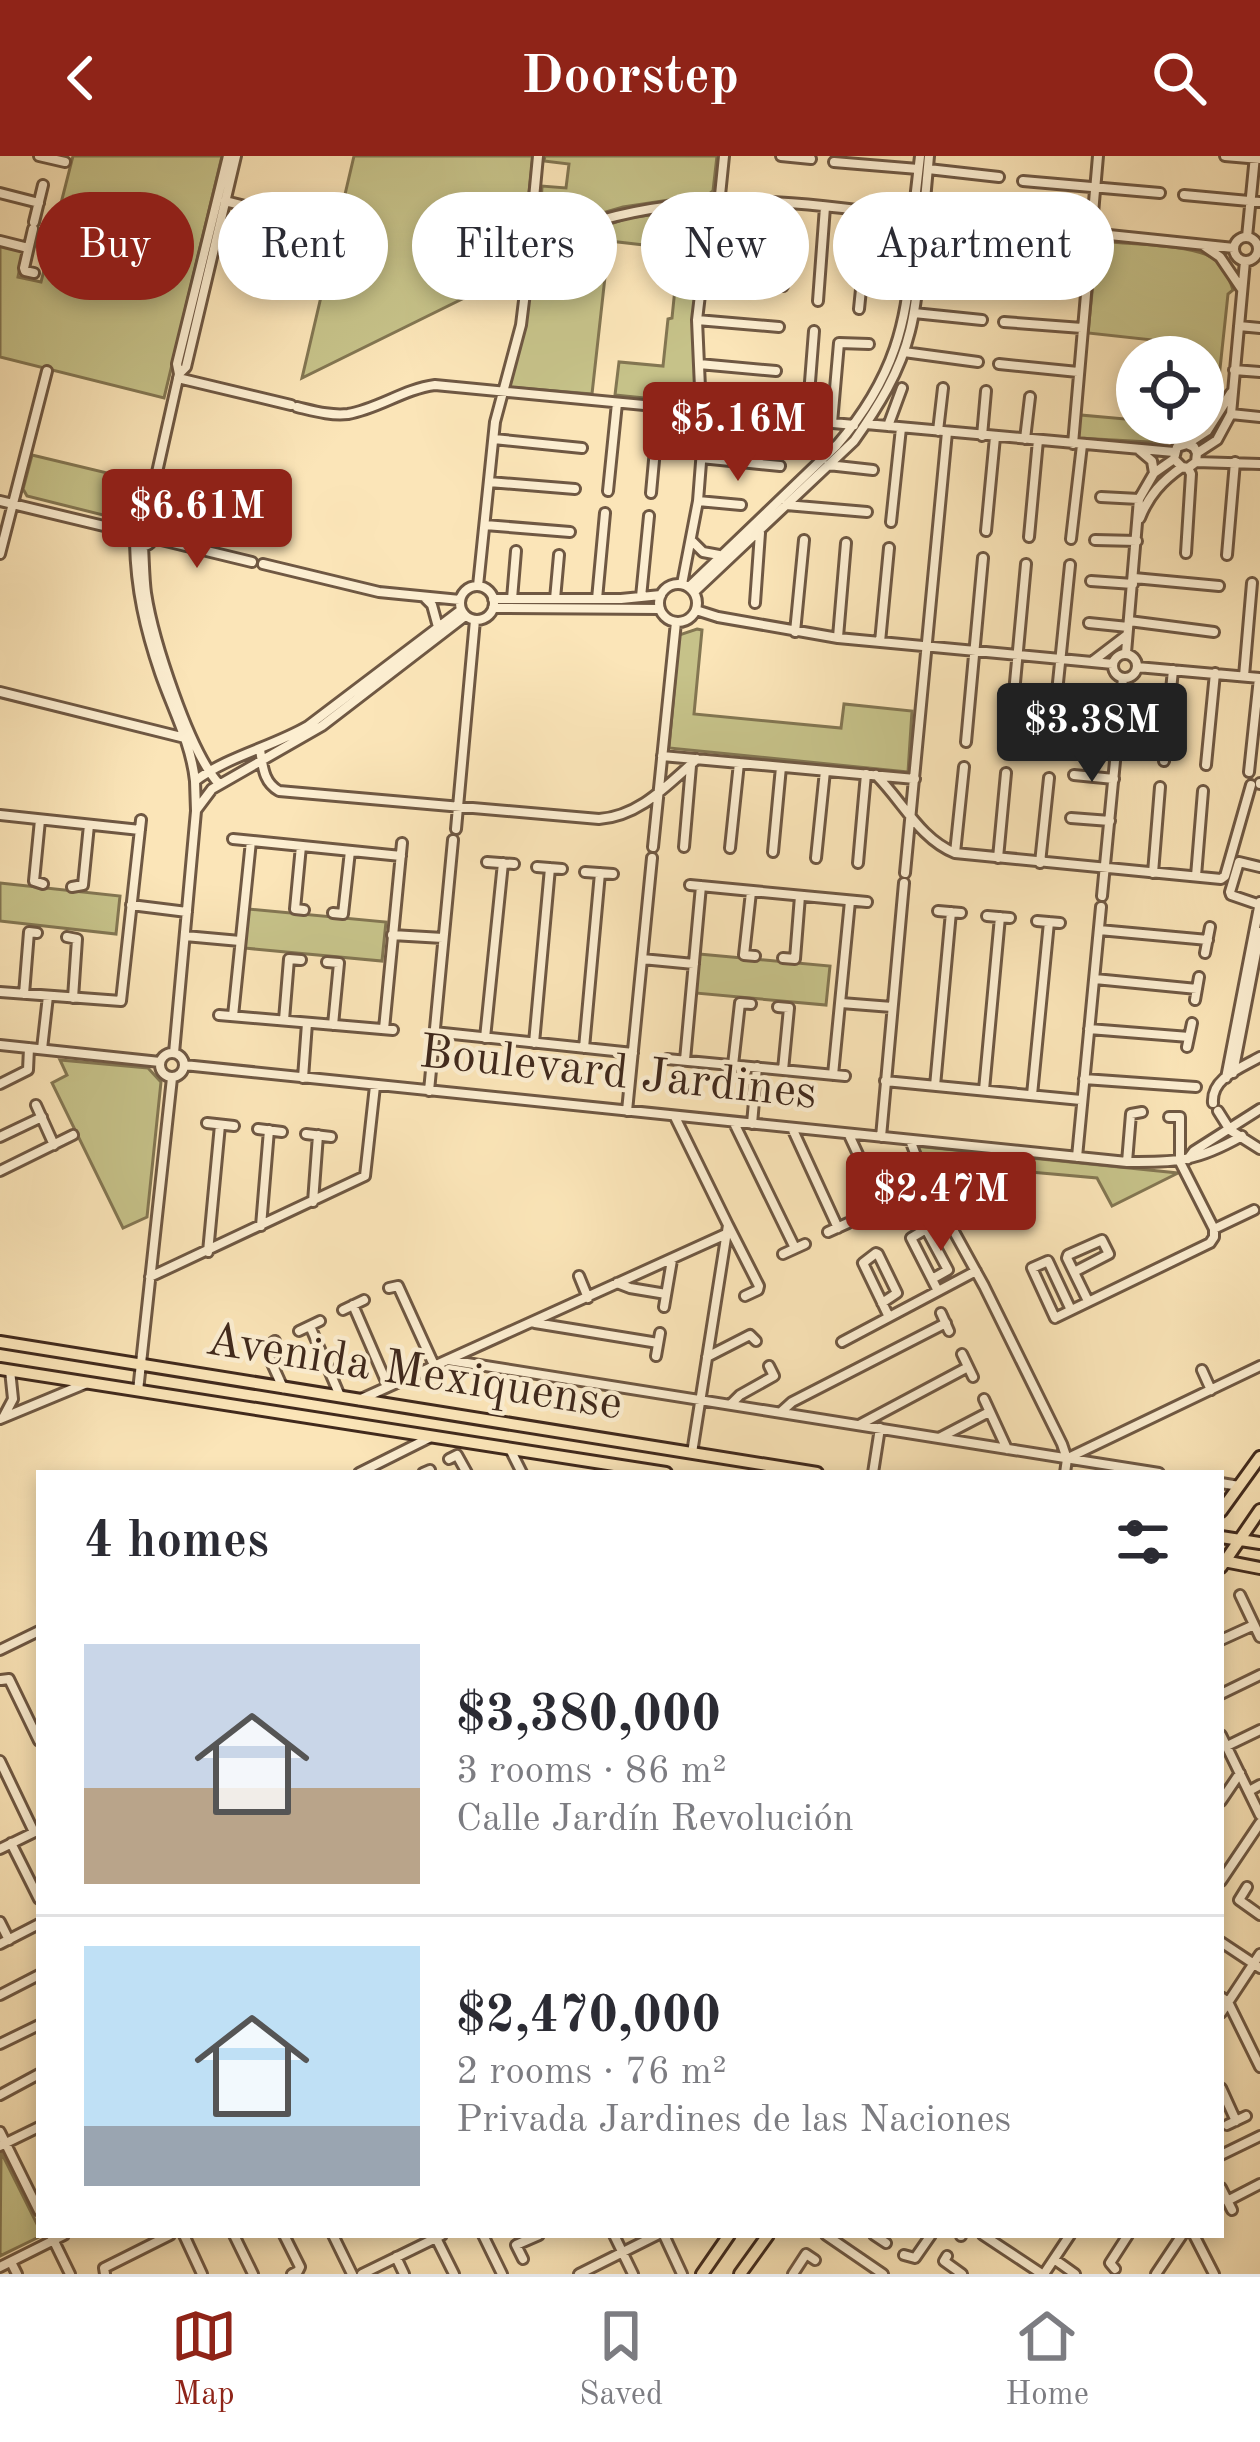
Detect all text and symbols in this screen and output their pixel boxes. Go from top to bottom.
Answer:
icon: back [48,45,114,111]
icon: search [1146,45,1212,111]
text: Doorstep [521,51,739,105]
chip: Buy [36,192,194,300]
chip: Rent [218,192,388,300]
chip: Filters [412,192,617,300]
chip: New [641,192,809,300]
chip: Apartment [833,192,1114,300]
map controls [1116,336,1224,444]
button: locate [1116,336,1224,444]
pin: $5.16M [640,382,836,484]
text: $5.16M [670,401,806,440]
pin: $6.61M [99,469,295,571]
text: $6.61M [129,488,265,527]
pin: $3.38M [994,683,1190,785]
text: $3.38M [1024,702,1160,741]
street label: Boulevard Jardines [417,1029,819,1119]
pin: $2.47M [843,1152,1039,1254]
text: $2.47M [873,1171,1009,1210]
street label: Avenida Mexiquense [202,1316,626,1430]
icon: filters [1110,1509,1176,1575]
text: 4 homes [84,1517,269,1568]
text: $3,380,000 [456,1691,721,1742]
icon: home [180,1692,324,1836]
text: 3 rooms · 86 m² [456,1752,727,1791]
text: Calle Jardín Revolución [456,1800,854,1839]
text: $2,470,000 [456,1992,721,2043]
icon: home [180,1994,324,2138]
text: 2 rooms · 76 m² [456,2053,727,2092]
text: Privada Jardines de las Naciones [456,2101,1011,2140]
tab: Map [171,2303,237,2416]
tab: Saved [579,2303,663,2416]
tab: Home [1005,2303,1089,2416]

